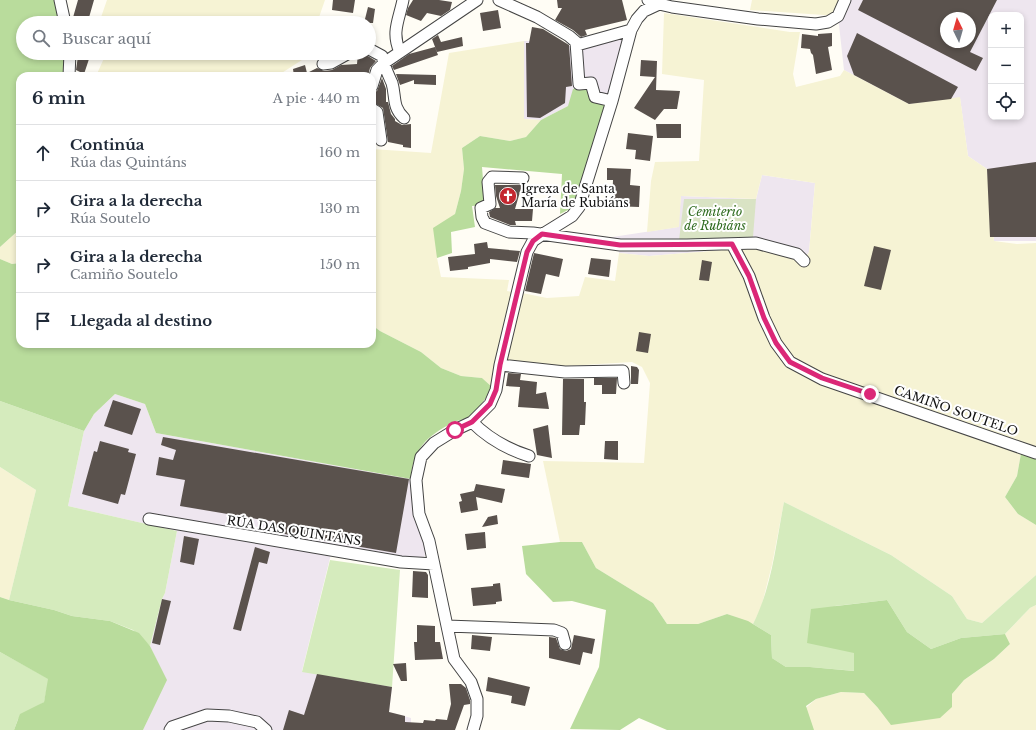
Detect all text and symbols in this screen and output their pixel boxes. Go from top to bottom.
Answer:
north arrow [940,12,976,48]
map controls [988,12,1024,120]
button: + [988,12,1024,48]
search box [16,16,376,60]
icon: search [30,27,52,49]
text: Buscar aquí [62,29,151,48]
button: − [988,48,1024,84]
button: locate [988,84,1024,120]
text: 6 min [32,88,85,109]
text: A pie · 440 m [273,90,360,107]
text: Continúa [70,135,144,154]
icon: ahead [32,142,54,164]
text: 160 m [319,144,360,161]
text: Rúa das Quintáns [70,154,187,171]
place label: Igrexa de Santa María de Rubiáns [521,181,629,210]
church icon: Igrexa de Santa María de Rubiáns [498,186,518,206]
text: Gira a la derecha [70,191,202,210]
icon: right [32,198,54,220]
text: 130 m [319,200,360,217]
park label: Cemiterio de Rubiáns [684,204,746,233]
text: Rúa Soutelo [70,210,150,227]
text: Gira a la derecha [70,247,202,266]
icon: right [32,254,54,276]
text: 150 m [320,256,360,273]
text: Camiño Soutelo [70,266,178,283]
icon: arrive [32,310,54,332]
text: Llegada al destino [70,311,212,330]
street label: CAMIÑO SOUTELO [892,381,1020,439]
route end [861,385,879,403]
route start [446,421,464,439]
street label: RÚA DAS QUINTÁNS [226,511,363,549]

